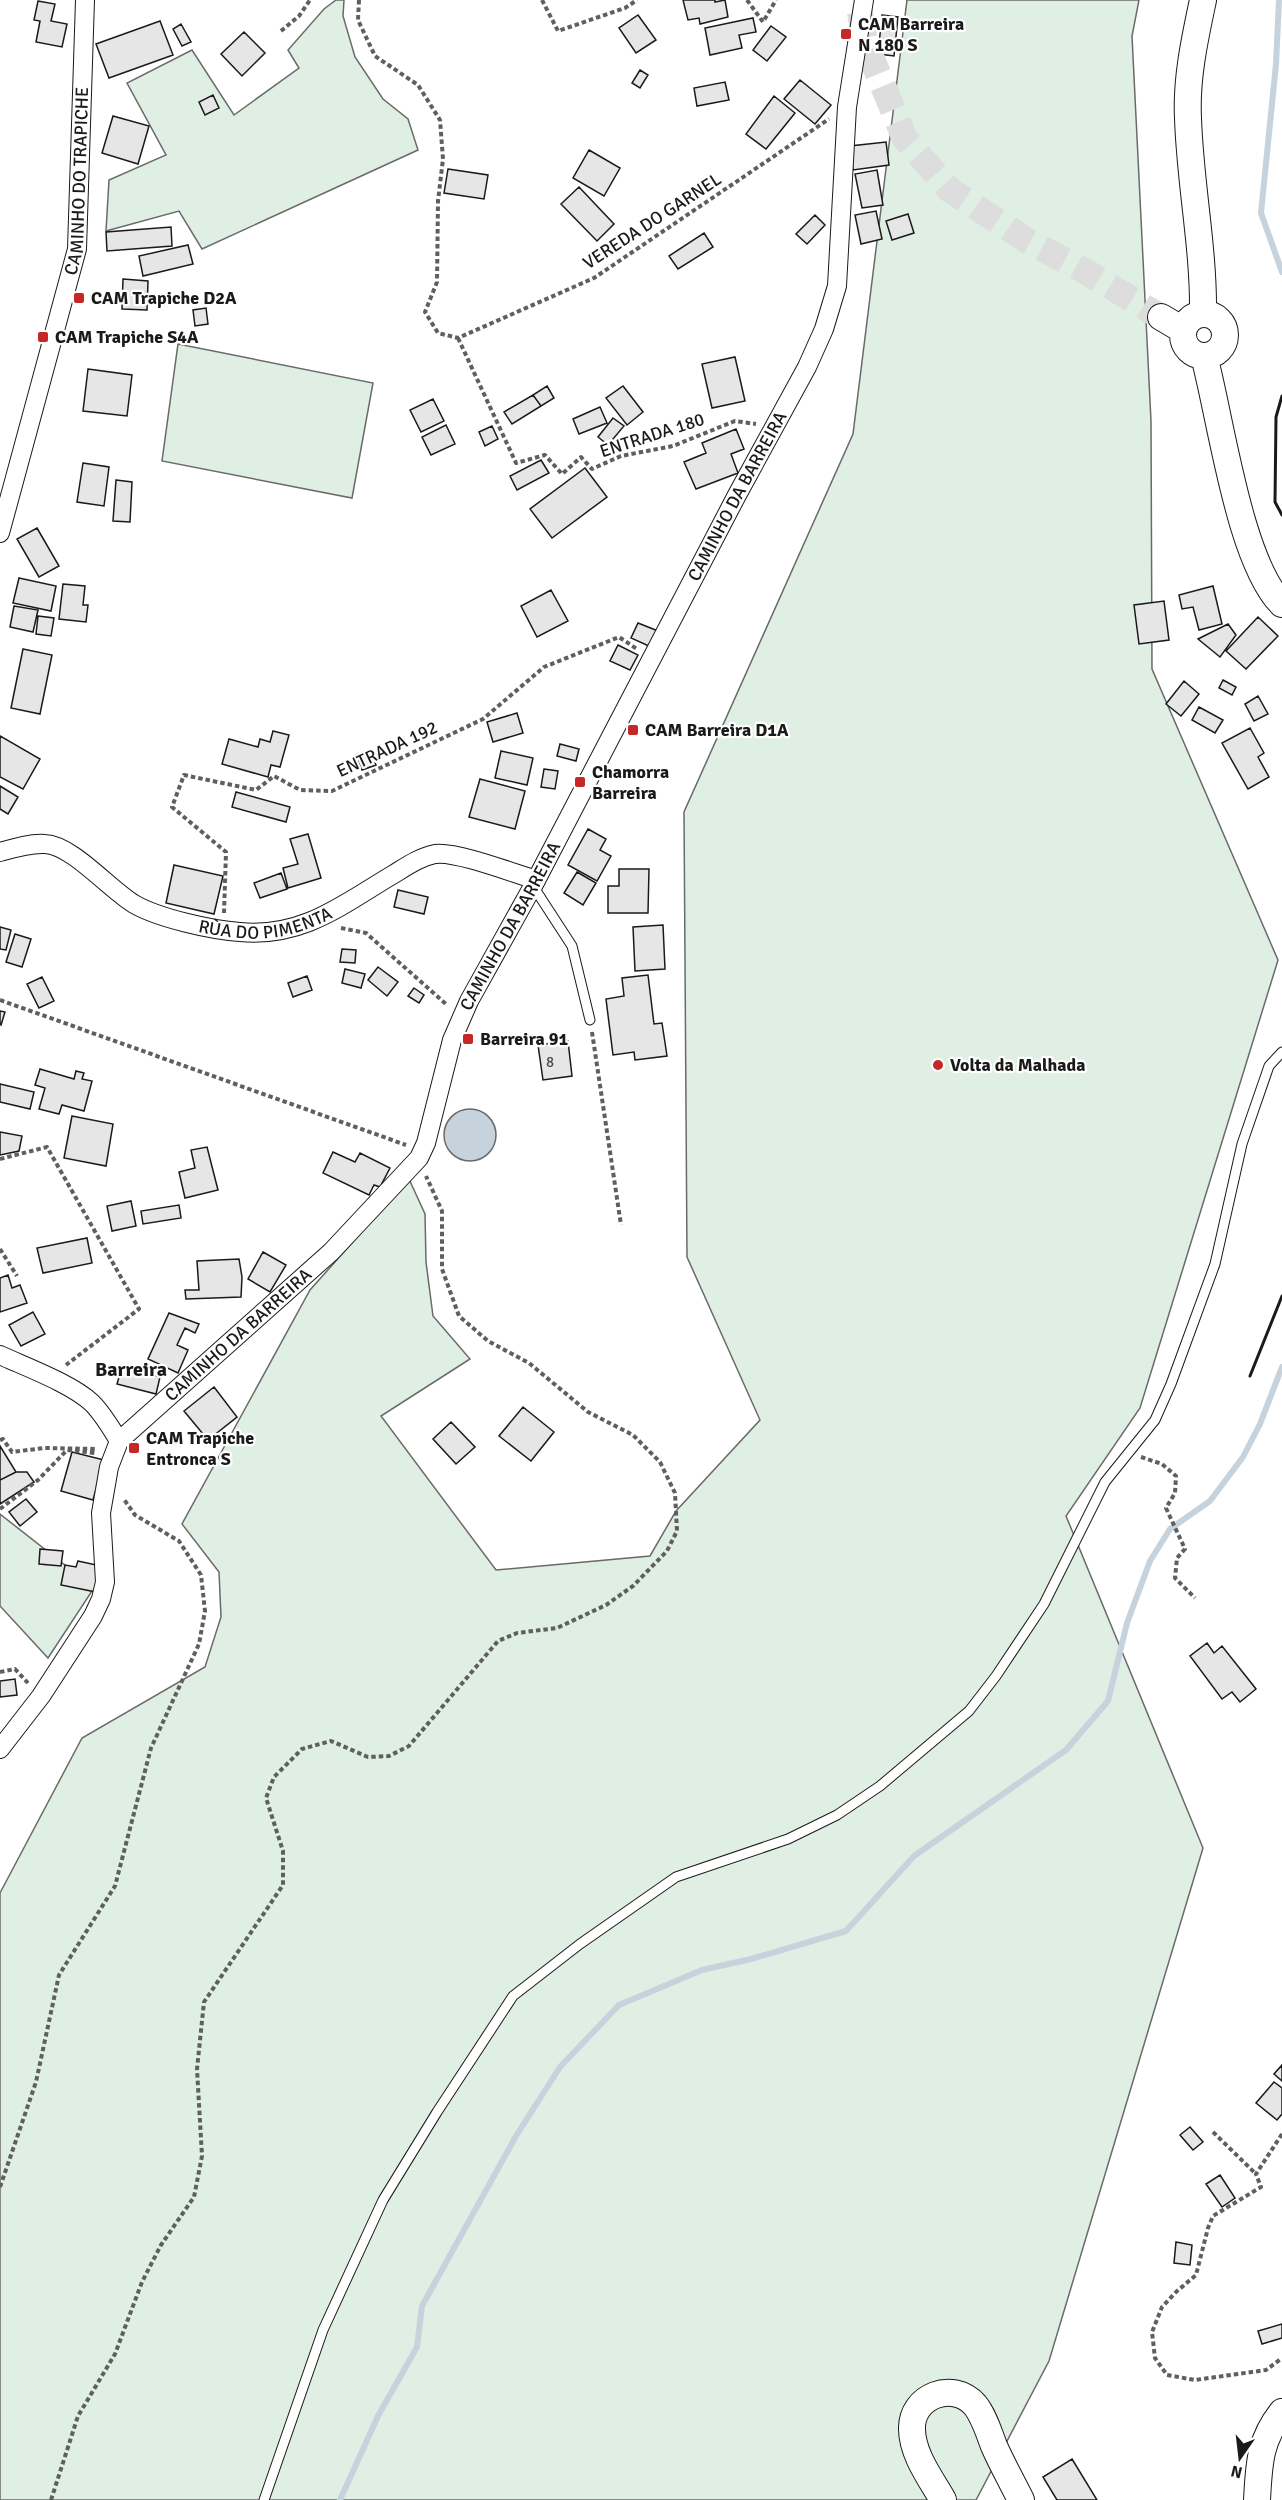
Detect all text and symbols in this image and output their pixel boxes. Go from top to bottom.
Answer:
place label: CAM Barreira N 180 S [858,13,964,56]
marker: CAM Barreira N 180 S [839,27,853,41]
street label: CAMINHO DO TRAPICHE [59,87,93,278]
street label: VEREDA DO GARNEL [579,168,725,274]
place label: CAM Trapiche D2A [91,287,237,309]
marker: CAM Trapiche D2A [72,291,86,305]
place label: CAM Trapiche S4A [55,326,199,348]
marker: CAM Trapiche S4A [36,330,50,344]
street label: ENTRADA 180 [597,408,707,462]
street label: CAMINHO DA BARREIRA [683,408,792,585]
street label: ENTRADA 192 [333,716,441,782]
place label: CAM Barreira D1A [645,719,789,741]
marker: CAM Barreira D1A [626,723,640,737]
place label: Chamorra Barreira [592,761,669,804]
marker: Chamorra Barreira [573,775,587,789]
street label: CAMINHO DA BARREIRA [455,838,565,1014]
street label: RÙA DO PIMENTA [197,902,336,944]
place label: Barreira 91 [480,1028,569,1050]
marker: Barreira 91 [461,1032,475,1046]
house number: 8 [546,1053,554,1071]
place label: Volta da Malhada [950,1054,1085,1076]
marker: Volta da Malhada [931,1058,945,1072]
street label: CAMINHO DA BARREIRA [160,1264,316,1406]
district label: Barreira [95,1357,167,1382]
place label: CAM Trapiche Entronca S [146,1427,254,1470]
marker: CAM Trapiche Entronca S [127,1441,141,1455]
north arrow [1210,2428,1270,2488]
text: N [1229,2461,1244,2483]

